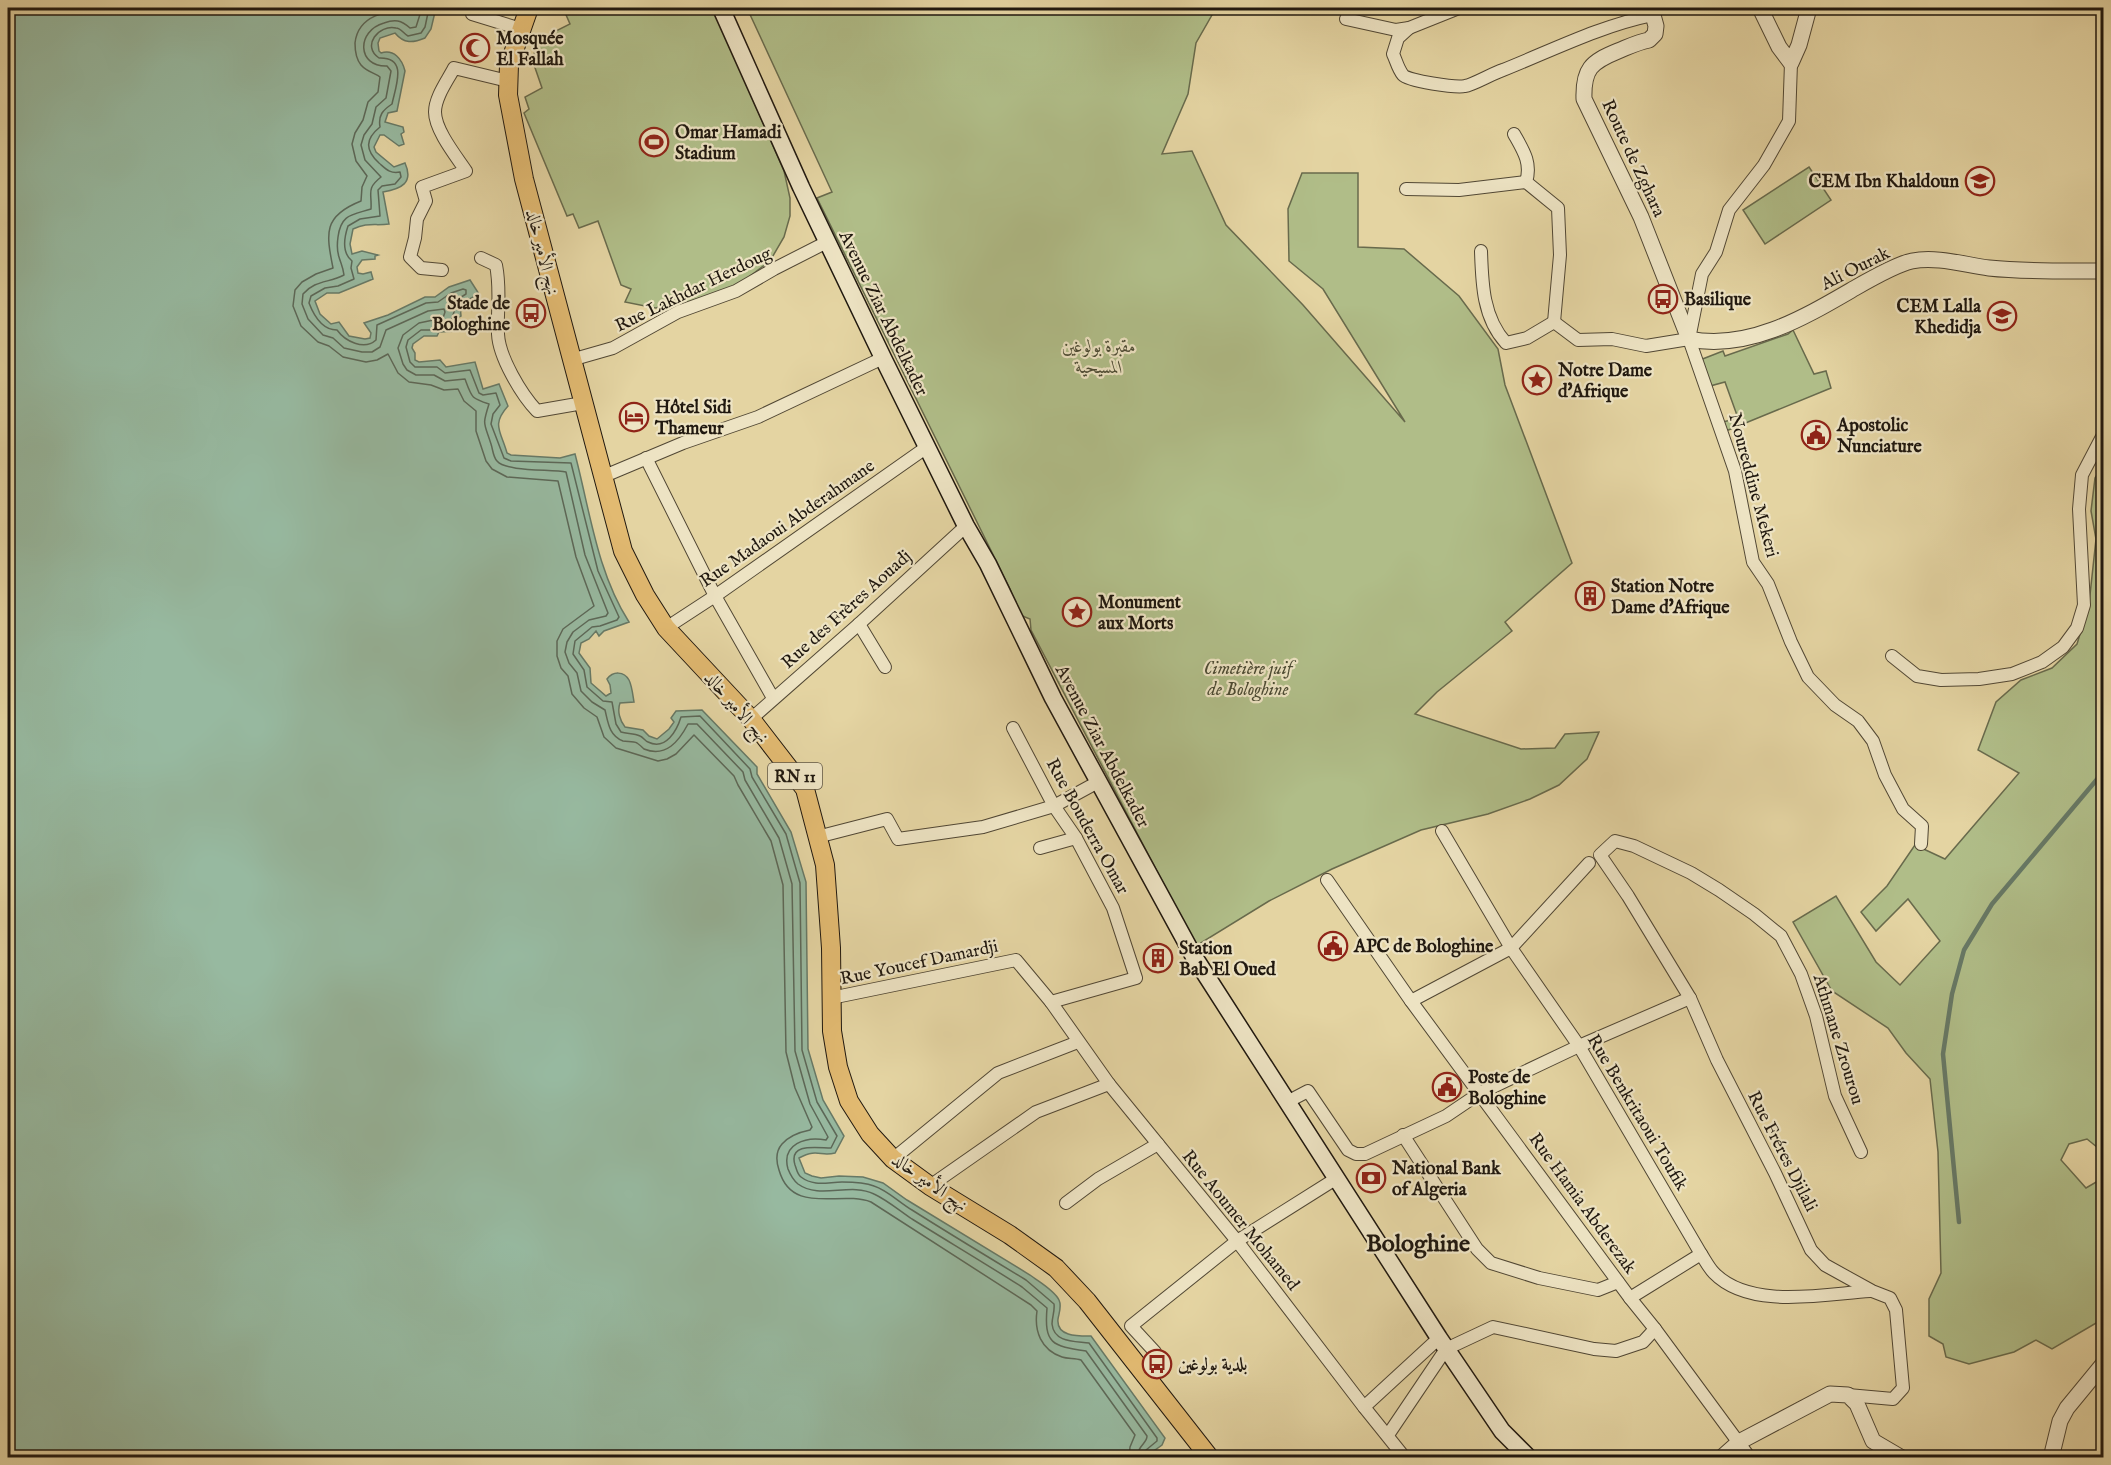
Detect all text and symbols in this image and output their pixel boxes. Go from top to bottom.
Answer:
place label: Mosquée El Fallah [496,28,564,72]
mosque icon: Mosquée El Fallah [459,32,491,64]
street label: Route de Zghara [1595,96,1670,221]
place label: Omar Hamadi Stadium [675,122,782,166]
sports icon: Omar Hamadi Stadium [638,126,670,158]
school or university icon: CEM Ibn Khaldoun [1964,165,1996,197]
place label: CEM Ibn Khaldoun [1809,171,1959,194]
street label: نهج الأمير خالد [517,206,566,298]
street label: Avenue Ziar Abdelkader [832,226,933,400]
street label: Rue Lakhdar Herdoug [612,242,776,338]
street label: Ali Ourak [1817,242,1894,297]
bus stop icon: Basilique [1647,283,1679,315]
place label: Basilique [1684,289,1752,312]
place label: Stade de Bologhine [432,293,511,337]
place label: CEM Lalla Khedidja [1897,296,1982,340]
bus stop icon: Stade de Bologhine [515,297,547,329]
school or university icon: CEM Lalla Khedidja [1986,300,2018,332]
park label: مقبرة بولوغين المسيحية [1062,336,1136,380]
place label: Notre Dame d'Afrique [1557,360,1653,404]
place icon: Notre Dame d'Afrique [1521,364,1553,396]
place label: Hôtel Sidi Thameur [654,397,732,441]
hotel icon: Hôtel Sidi Thameur [618,401,650,433]
street label: Noureddine Mekeri [1722,410,1783,560]
place label: Apostolic Nunciature [1836,415,1922,459]
public building icon: Apostolic Nunciature [1800,419,1832,451]
street label: Rue Madaoui Abderahmane [696,455,880,593]
street label: Rue des Frères Aouadj [777,546,917,675]
place label: Station Notre Dame d'Afrique [1611,576,1730,620]
building icon: Station Notre Dame d'Afrique [1574,580,1606,612]
place label: Monument aux Morts [1098,592,1182,636]
place icon: Monument aux Morts [1061,596,1093,628]
park label: Cimetière juif de Bologhine [1204,658,1297,702]
street label: Avenue Ziar Abdelkader [1049,660,1155,832]
street label: نهج الأمير خالد [696,665,776,751]
street label: Rue Bouderra Omar [1040,755,1134,899]
road number: RN 11 [768,763,822,789]
public building icon: APC de Bologhine [1317,930,1349,962]
street label: Rue Youcef Damardji [838,935,1001,991]
place label: APC de Bologhine [1353,936,1494,959]
place label: Station Bab El Oued [1179,938,1276,982]
building icon: Station Bab El Oued [1142,942,1174,974]
street label: Athmane Zrourou [1807,970,1868,1107]
street label: Rue Benkritaoui Toufik [1581,1030,1693,1195]
place label: Poste de Bologhine [1468,1067,1547,1111]
public building icon: Poste de Bologhine [1431,1071,1463,1103]
street label: Rue Fréres Djilali [1741,1088,1822,1216]
street label: Rue Hamia Abderezak [1523,1129,1641,1279]
street label: نهج الأمير خالد [885,1146,973,1220]
street label: Rue Aoumer Mohamed [1176,1146,1304,1296]
place label: National Bank of Algeria [1391,1158,1502,1202]
bank icon: National Bank of Algeria [1355,1162,1387,1194]
district label: Bologhine [1366,1229,1470,1260]
bus stop icon: بلدية بولوغين [1141,1348,1173,1380]
place label: بلدية بولوغين [1178,1354,1247,1377]

